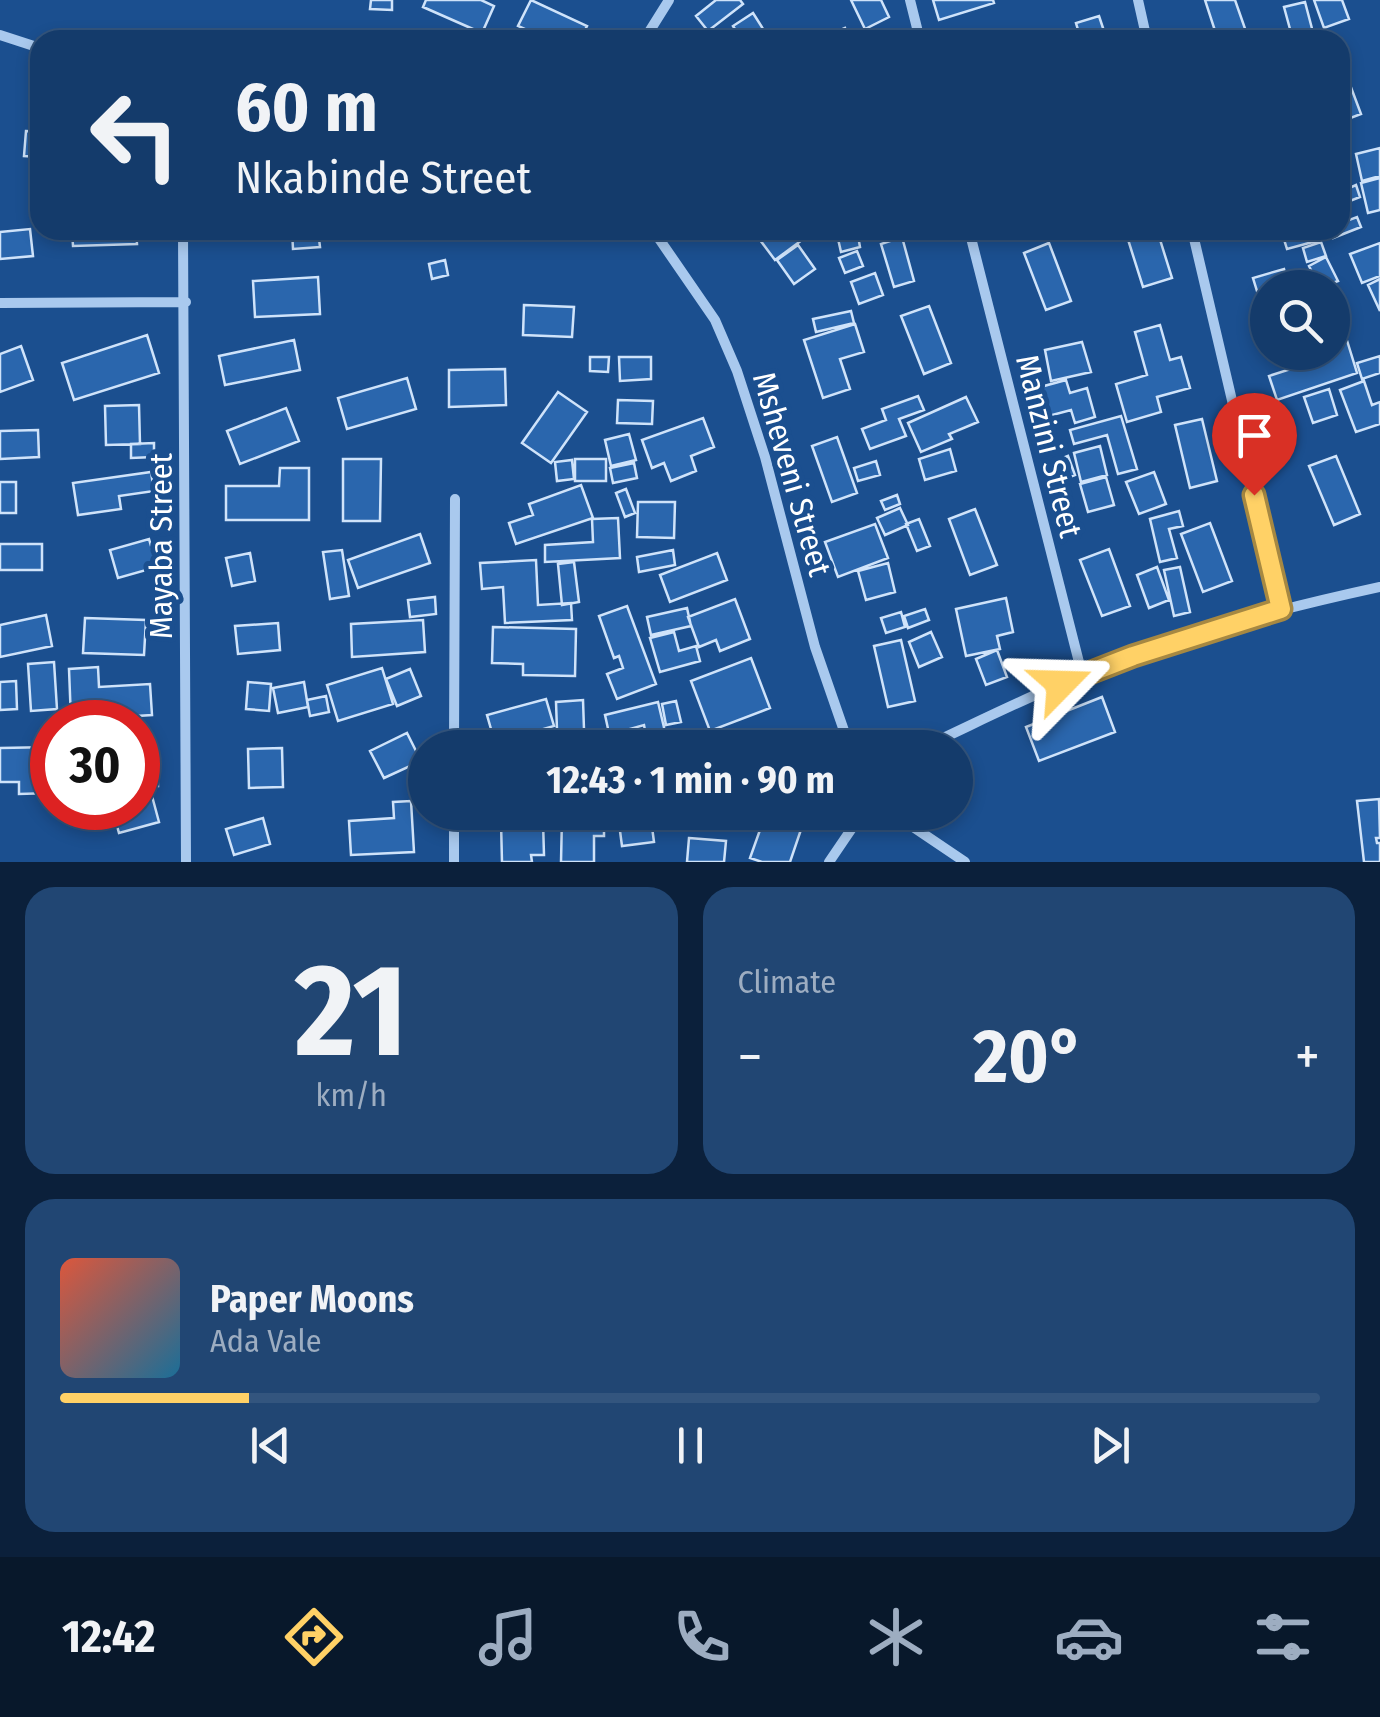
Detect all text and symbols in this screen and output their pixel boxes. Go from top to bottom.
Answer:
text: 60 m [235,66,378,150]
icon: left [70,70,200,200]
text: Nkabinde Street [235,151,531,205]
map controls [1250,270,1350,370]
button: search [1250,270,1350,370]
street label: Manzini Street [1008,351,1090,542]
street label: Msheveni Street [745,368,839,581]
pin [1212,393,1297,496]
icon: arrive [1227,408,1282,463]
street label: Mayaba Street [142,452,180,639]
position arrow [1009,632,1113,736]
speed limit sign: 30 [30,700,160,830]
text: 12:43 · 1 min · 90 m [546,757,835,803]
text: 21 [295,933,408,1089]
text: Climate [738,963,836,1001]
text: 20° [973,1012,1084,1102]
text: − [738,1024,762,1090]
text: + [1295,1024,1320,1090]
text: km/h [316,1076,387,1114]
text: Paper Moons [210,1276,414,1322]
text: Ada Vale [210,1322,322,1360]
icon: previous [243,1418,298,1473]
icon: pause [663,1418,718,1473]
icon: next [1083,1418,1138,1473]
icon: directions [279,1602,349,1672]
icon: music [473,1602,543,1672]
icon: phone [667,1602,737,1672]
icon: climate [861,1602,931,1672]
icon: car [1054,1602,1124,1672]
icon: filters [1248,1602,1318,1672]
text: 12:42 [62,1610,155,1664]

